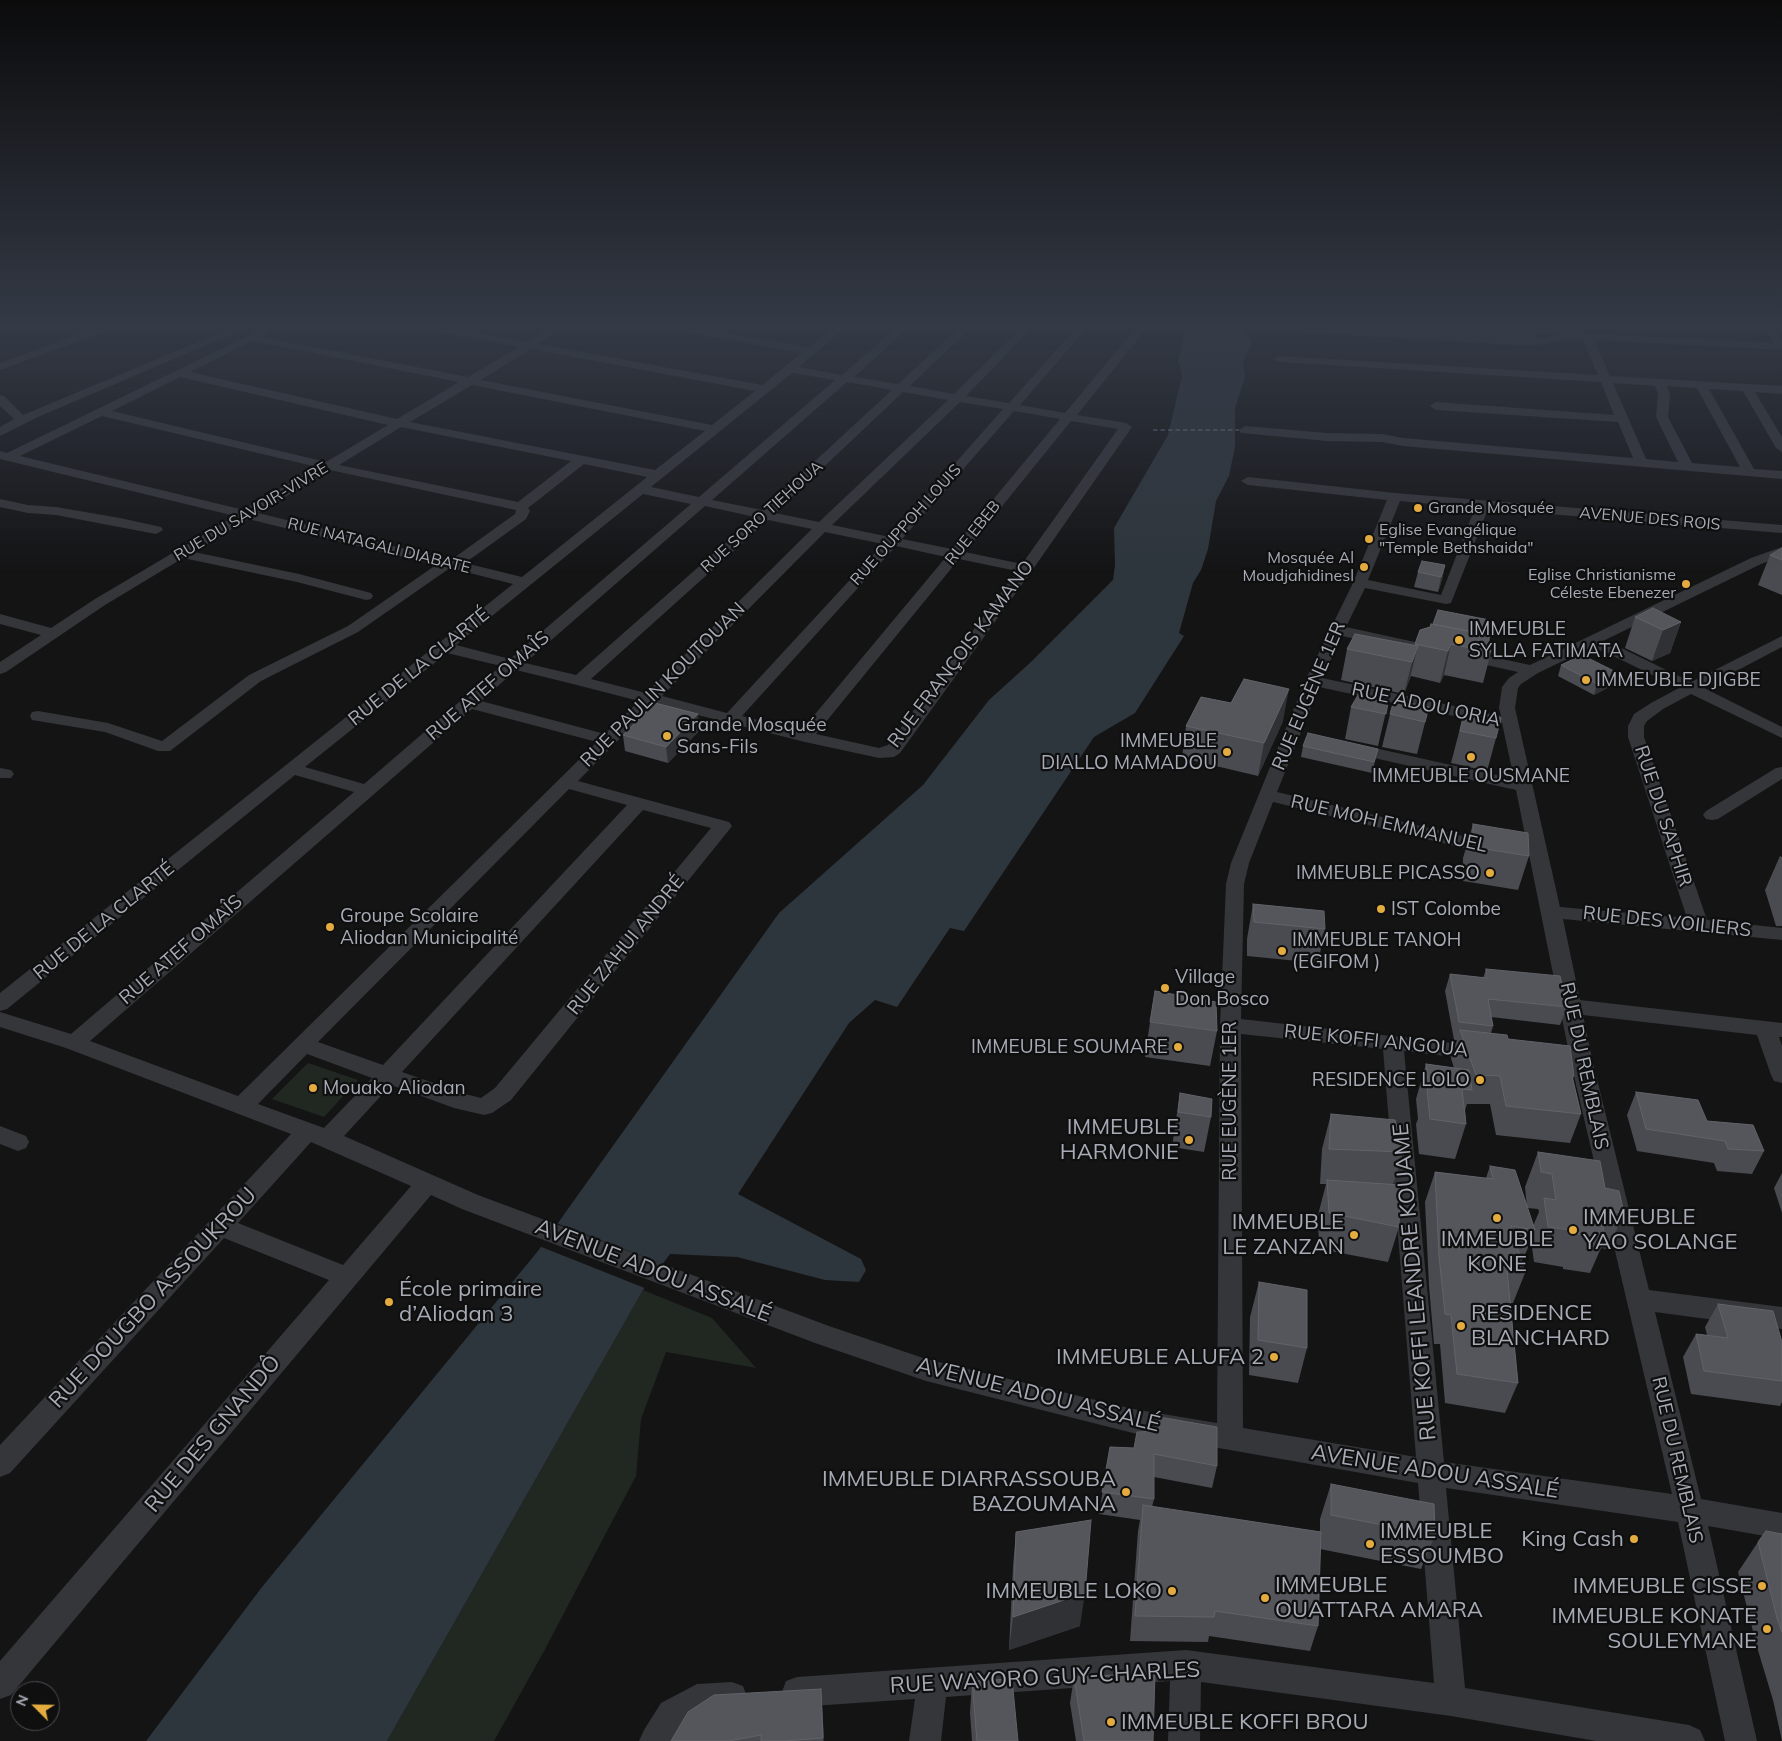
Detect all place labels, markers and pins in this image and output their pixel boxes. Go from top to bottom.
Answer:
place label: Grande Mosquée [1428,498,1554,518]
marker: Grande Mosquée [1412,502,1424,514]
place label: Eglise Evangélique "Temple Bethshaida" [1379,520,1533,558]
marker: Eglise Evangélique "Temple Bethshaida" [1363,533,1375,545]
place label: Mosquée Al Moudjahidinesl [1242,548,1354,586]
marker: Mosquée Al Moudjahidinesl [1358,561,1370,573]
place label: Eglise Christianisme Céleste Ebenezer [1528,565,1676,603]
marker: Eglise Christianisme Céleste Ebenezer [1680,578,1692,590]
place label: IMMEUBLE SYLLA FATIMATA [1469,618,1623,662]
marker: IMMEUBLE SYLLA FATIMATA [1453,634,1465,646]
place label: IMMEUBLE DJIGBE [1596,669,1761,691]
marker: IMMEUBLE DJIGBE [1580,674,1592,686]
place label: Grande Mosquée Sans-Fils [677,714,827,758]
marker: Grande Mosquée Sans-Fils [661,730,673,742]
place label: IMMEUBLE DIALLO MAMADOU [1041,730,1217,774]
marker: IMMEUBLE DIALLO MAMADOU [1221,746,1233,758]
marker: IMMEUBLE OUSMANE [1465,751,1477,763]
place label: IMMEUBLE OUSMANE [1372,765,1570,787]
place label: IMMEUBLE PICASSO [1296,862,1480,884]
marker: IMMEUBLE PICASSO [1484,867,1496,879]
place label: IST Colombe [1391,898,1501,920]
marker: IST Colombe [1375,903,1387,915]
place label: Groupe Scolaire Aliodan Municipalité [340,905,518,949]
marker: Groupe Scolaire Aliodan Municipalité [324,921,336,933]
place label: IMMEUBLE TANOH (EGIFOM ) [1292,929,1461,973]
marker: IMMEUBLE TANOH (EGIFOM ) [1276,945,1288,957]
place label: Village Don Bosco [1175,966,1269,1010]
marker: Village Don Bosco [1159,982,1171,994]
place label: IMMEUBLE SOUMARE [971,1036,1168,1058]
marker: IMMEUBLE SOUMARE [1172,1041,1184,1053]
place label: RESIDENCE LOLO [1312,1069,1470,1091]
marker: RESIDENCE LOLO [1474,1074,1486,1086]
place label: Mouako Aliodan [323,1077,466,1099]
marker: Mouako Aliodan [307,1082,319,1094]
place label: IMMEUBLE HARMONIE [1060,1114,1179,1166]
marker: IMMEUBLE HARMONIE [1183,1134,1195,1146]
place label: IMMEUBLE YAO SOLANGE [1583,1204,1737,1256]
place label: IMMEUBLE LE ZANZAN [1222,1209,1344,1260]
marker: IMMEUBLE KONE [1491,1212,1503,1224]
marker: IMMEUBLE YAO SOLANGE [1567,1224,1579,1236]
place label: IMMEUBLE KONE [1441,1226,1553,1278]
marker: IMMEUBLE LE ZANZAN [1348,1229,1360,1241]
place label: École primaire d’Aliodan 3 [399,1276,542,1328]
marker: École primaire d’Aliodan 3 [383,1296,395,1308]
place label: RESIDENCE BLANCHARD [1471,1300,1610,1352]
marker: RESIDENCE BLANCHARD [1455,1320,1467,1332]
place label: IMMEUBLE ALUFA 2 [1056,1344,1264,1370]
marker: IMMEUBLE ALUFA 2 [1268,1351,1280,1363]
place label: IMMEUBLE DIARRASSOUBA BAZOUMANA [822,1466,1116,1518]
marker: IMMEUBLE DIARRASSOUBA BAZOUMANA [1120,1486,1132,1498]
place label: IMMEUBLE ESSOUMBO [1380,1518,1504,1570]
place label: King Cash [1521,1526,1624,1552]
marker: King Cash [1628,1533,1640,1545]
marker: IMMEUBLE ESSOUMBO [1364,1538,1376,1550]
place label: IMMEUBLE OUATTARA AMARA [1275,1572,1483,1624]
place label: IMMEUBLE CISSE [1573,1573,1752,1599]
place label: IMMEUBLE LOKO [985,1578,1162,1604]
marker: IMMEUBLE CISSE [1756,1580,1768,1592]
marker: IMMEUBLE LOKO [1166,1585,1178,1597]
marker: IMMEUBLE OUATTARA AMARA [1259,1592,1271,1604]
place label: IMMEUBLE KONATE SOULEYMANE [1551,1603,1757,1654]
marker: IMMEUBLE KONATE SOULEYMANE [1761,1623,1773,1635]
place label: IMMEUBLE KOFFI BROU [1121,1709,1369,1735]
marker: IMMEUBLE KOFFI BROU [1105,1716,1117,1728]

